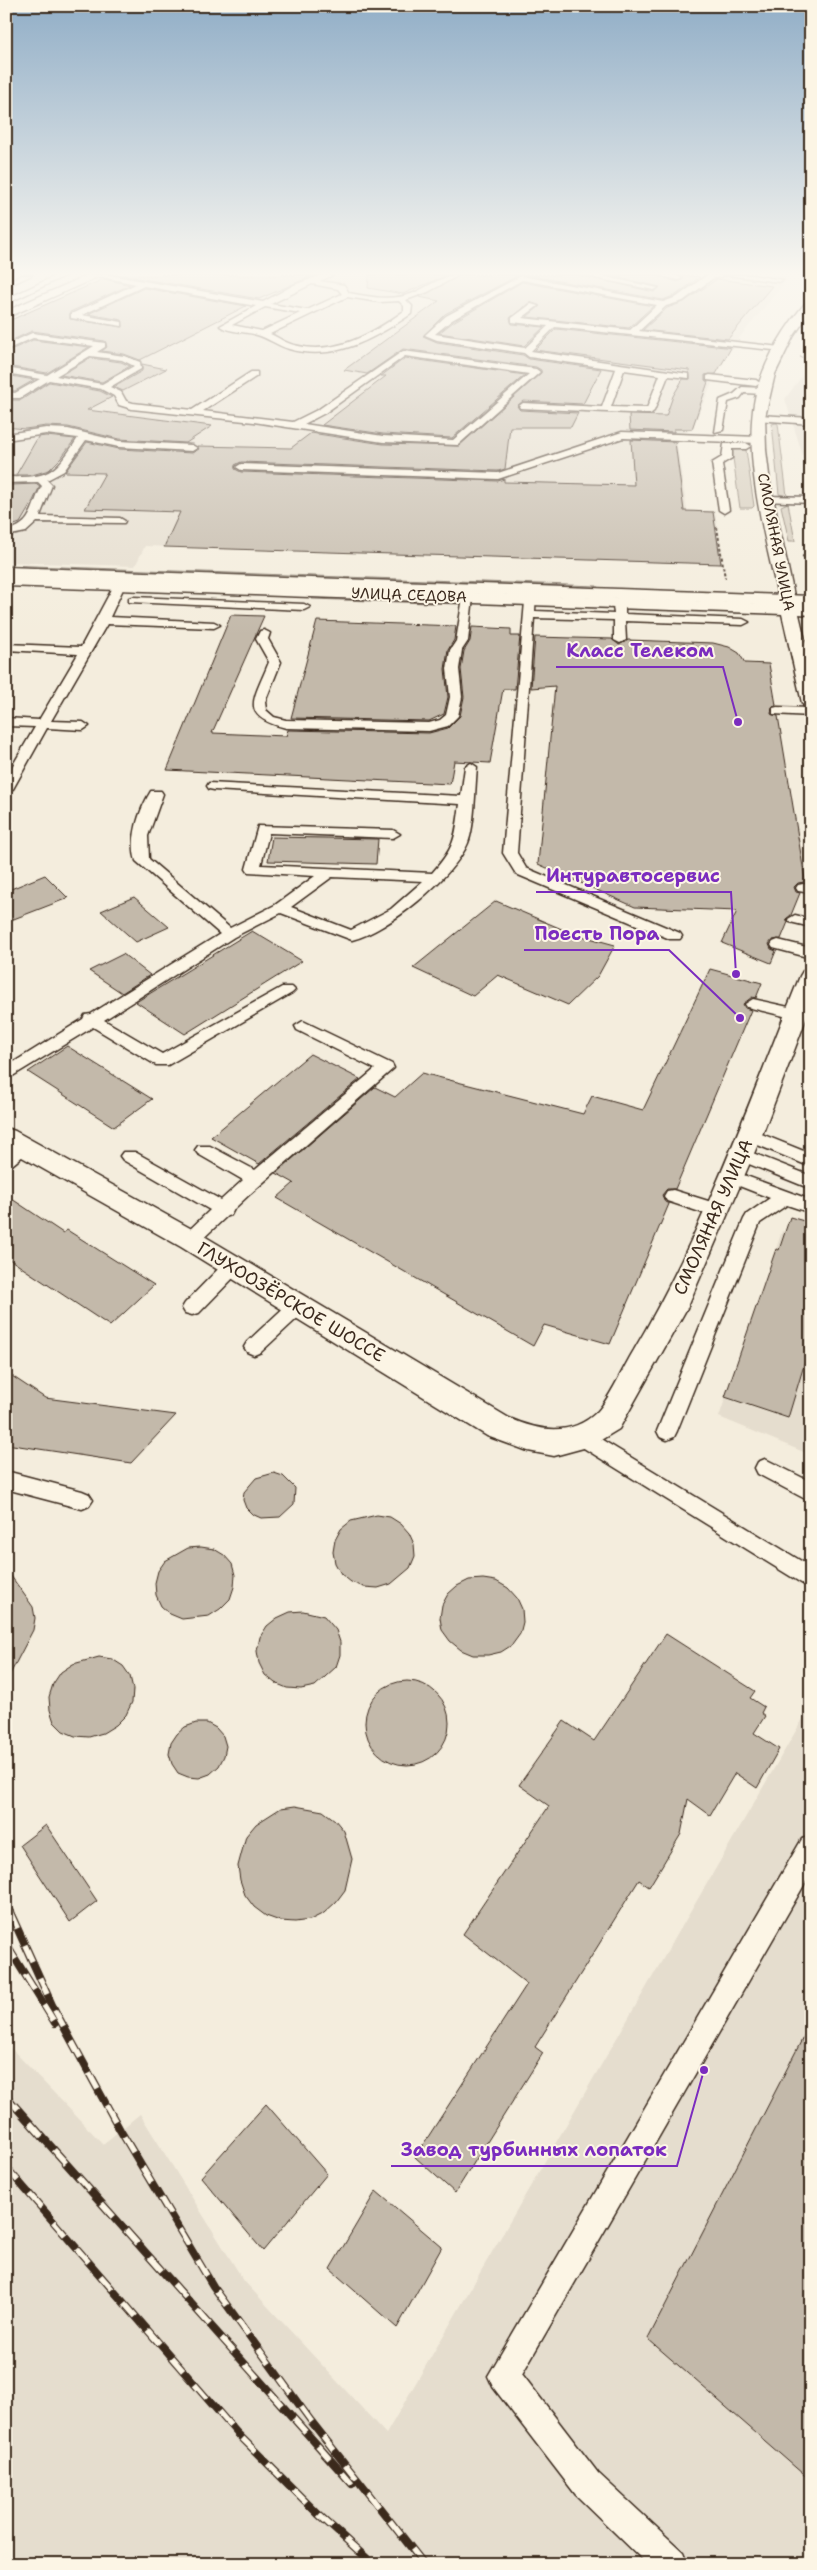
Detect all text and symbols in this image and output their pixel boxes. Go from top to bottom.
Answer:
street label: СМОЛЯНАЯ УЛИЦА [753,471,799,613]
street label: УЛИЦА СЕДОВА [351,583,467,607]
callout: Класс Телеком [556,633,723,667]
text: Класс Телеком [566,638,714,663]
callout: Интуравтосервис [536,858,731,892]
text: Интуравтосервис [546,863,720,888]
callout: Поесть Пора [524,916,669,950]
text: Поесть Пора [534,921,660,946]
street label: СМОЛЯНАЯ УЛИЦА [668,1135,758,1299]
street label: ГЛУХООЗЁРСКОЕ ШОССЕ [193,1236,389,1368]
callout: Завод турбинных лопаток [391,2132,677,2166]
text: Завод турбинных лопаток [401,2137,667,2162]

